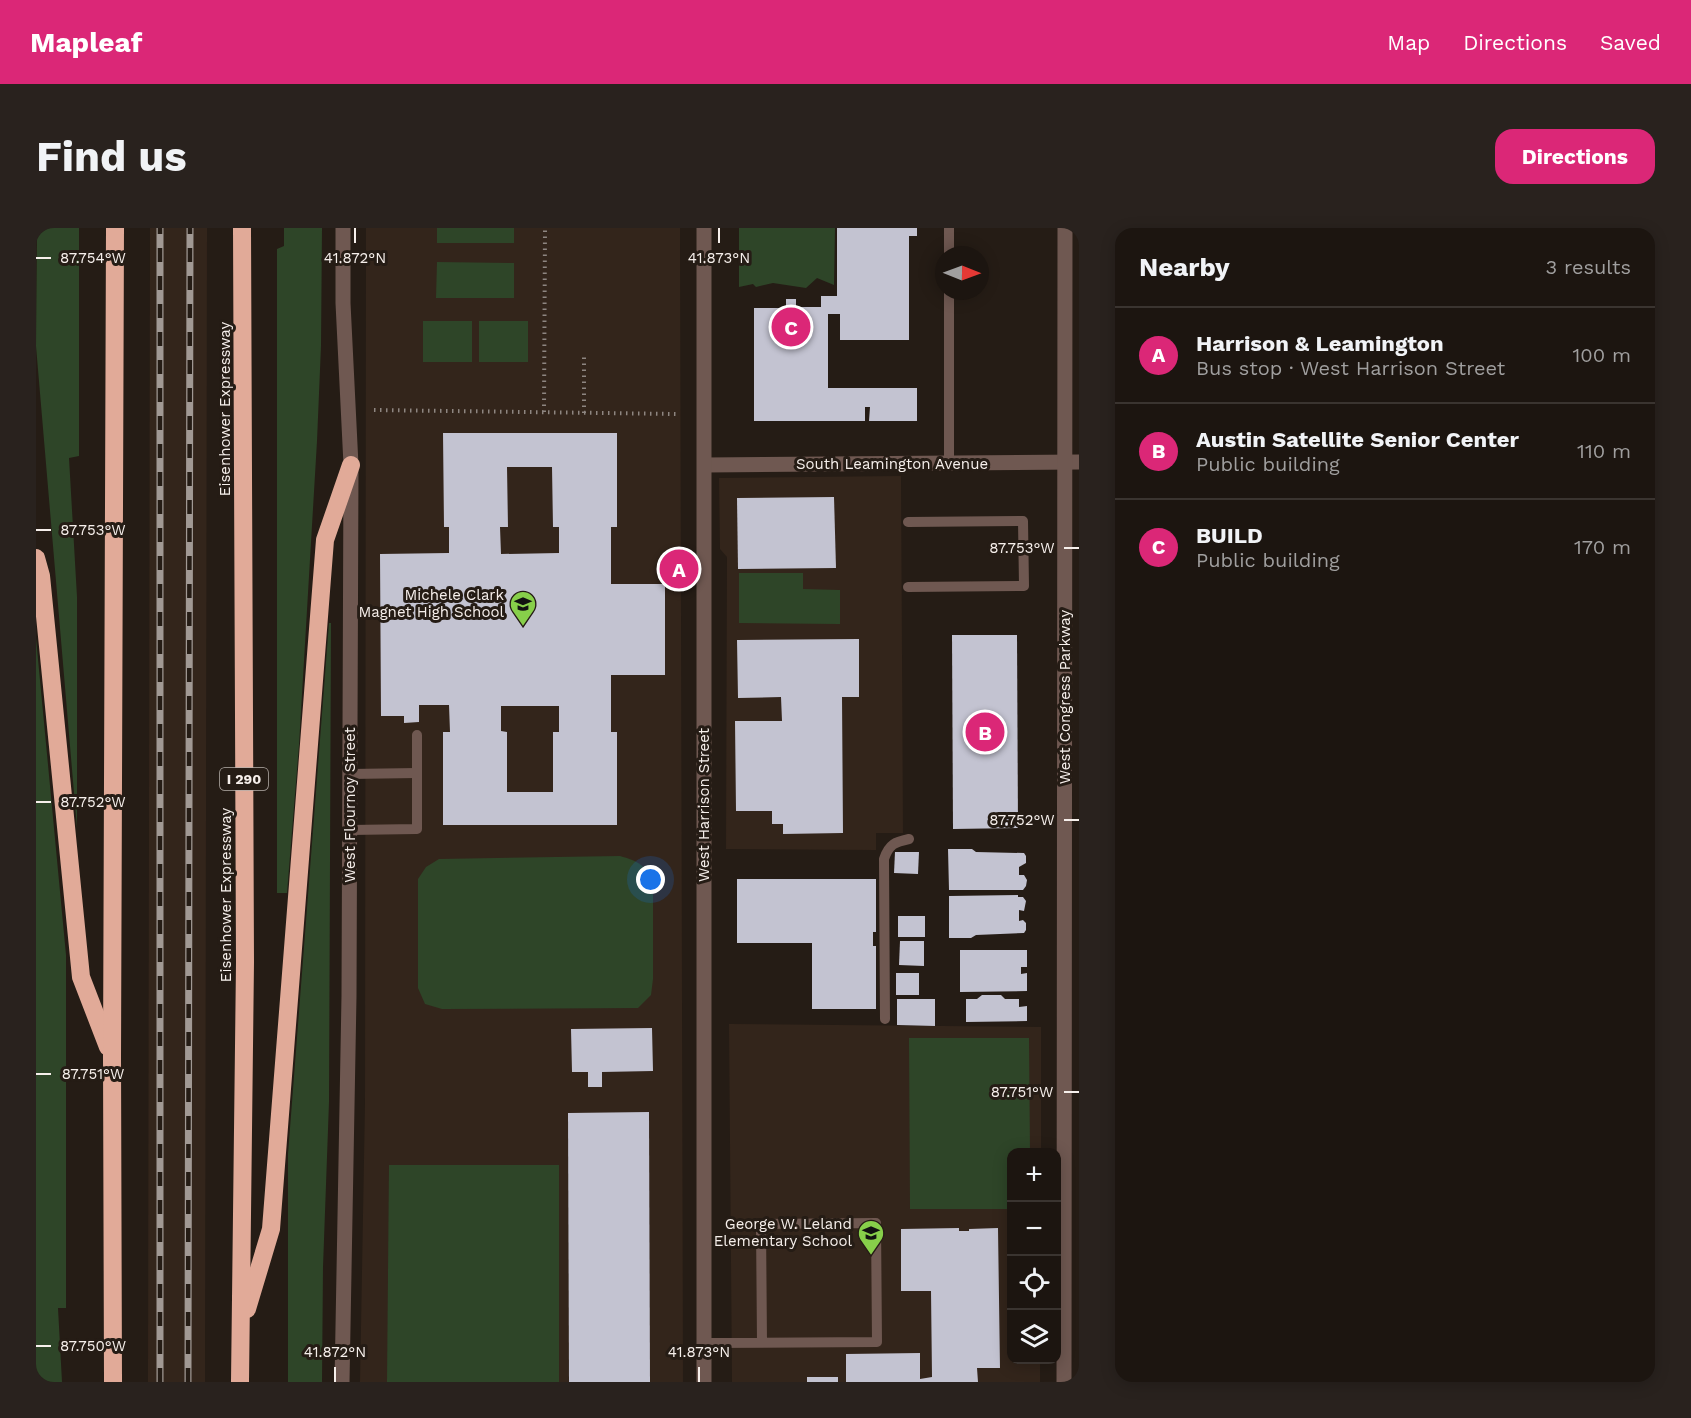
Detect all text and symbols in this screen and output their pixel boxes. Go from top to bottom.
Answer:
text: Mapleaf [30,26,142,59]
text: Map [1387,30,1430,55]
text: Directions [1463,30,1567,55]
text: Saved [1600,30,1661,55]
button: Directions [1495,129,1655,184]
text: Find us [36,132,187,181]
north arrow [935,246,989,300]
text: 87.754°W [60,249,126,267]
text: 41.872°N [324,249,386,267]
text: 41.873°N [688,249,750,267]
text: Nearby [1139,252,1230,282]
text: 3 results [1546,255,1631,279]
pin: C [772,304,810,350]
street label: Eisenhower Expressway [216,322,234,496]
text: Harrison & Leamington [1196,331,1444,356]
text: A [1152,343,1165,367]
text: 100 m [1572,343,1631,367]
text: Bus stop · West Harrison Street [1196,356,1505,380]
text: Austin Satellite Senior Center [1196,427,1519,452]
text: B [1152,439,1165,463]
text: 110 m [1577,439,1631,463]
text: Public building [1196,452,1340,476]
street label: South Leamington Avenue [796,455,988,473]
text: 87.753°W [60,521,126,539]
text: BUILD [1196,523,1263,548]
text: C [1152,535,1165,559]
text: 170 m [1574,535,1631,559]
text: 87.753°W [989,539,1055,557]
pin: A [660,546,698,592]
text: Public building [1196,548,1340,572]
place label: Michele Clark Magnet High School [358,586,504,621]
school or university icon: Michele Clark Magnet High School [508,589,538,627]
street label: West Congress Parkway [1056,610,1074,784]
pin: B [966,710,1004,754]
street label: West Flournoy Street [341,726,359,883]
street label: West Harrison Street [695,727,713,882]
road number: I 290 [220,768,268,790]
text: 87.752°W [60,793,126,811]
street label: Eisenhower Expressway [217,808,235,982]
text: 87.752°W [989,811,1055,829]
your location [636,865,665,894]
text: 87.751°W [62,1065,124,1083]
text: 87.751°W [991,1083,1053,1101]
map controls [1007,1148,1061,1364]
button: + [1007,1148,1061,1202]
button: − [1007,1202,1061,1256]
place label: George W. Leland Elementary School [714,1215,852,1250]
school or university icon: George W. Leland Elementary School [856,1218,886,1256]
button: locate [1007,1256,1061,1310]
button: layers [1007,1310,1061,1364]
text: 87.750°W [60,1337,126,1355]
text: 41.872°N [304,1343,366,1361]
text: 41.873°N [668,1343,730,1361]

